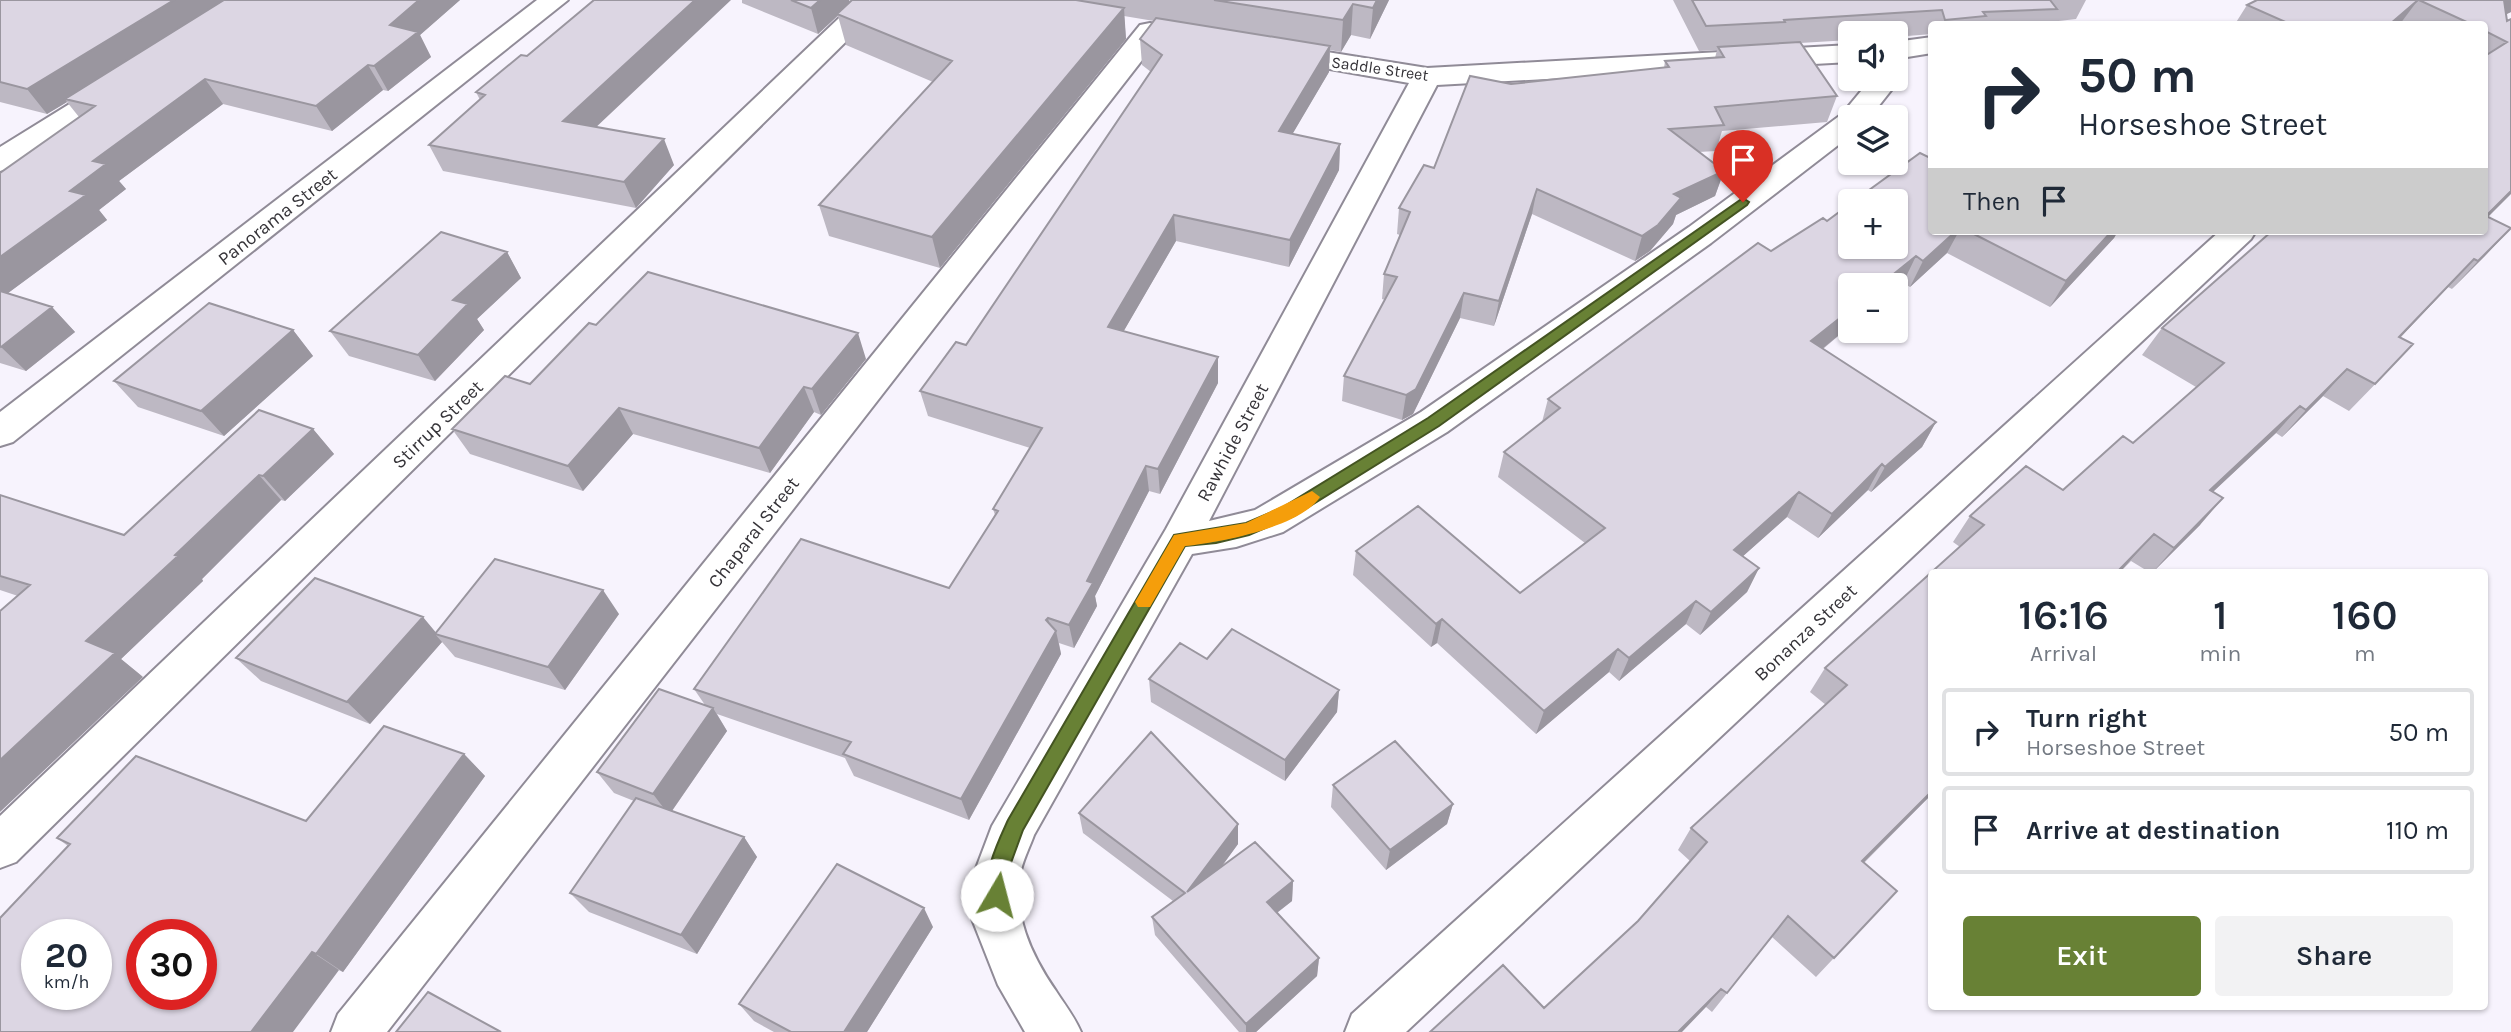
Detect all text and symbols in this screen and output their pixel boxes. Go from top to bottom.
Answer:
map controls [1838,21,1908,343]
button: sound [1838,21,1908,91]
text: 50 m [2078,47,2196,104]
icon: right [1963,49,2054,140]
street label: Saddle Street [1330,52,1430,85]
button: layers [1838,105,1908,175]
text: Horseshoe Street [2078,106,2327,143]
pin [1713,130,1773,202]
icon: arrive [1724,141,1762,179]
street label: Panorama Street [214,163,342,270]
icon: arrive [2035,182,2073,220]
text: Then [1963,186,2021,217]
button: + [1838,189,1908,259]
button: − [1838,273,1908,343]
street label: Stirrup Street [388,376,488,473]
street label: Rawhide Street [1192,380,1273,505]
street label: Chaparal Street [704,473,804,592]
street label: Bonanza Street [1750,580,1861,686]
text: 16:16 [2018,590,2109,640]
text: 1 [2213,590,2228,640]
text: 160 [2332,590,2398,640]
text: Arrival [2030,640,2097,667]
text: min [2199,640,2241,667]
text: m [2354,640,2375,667]
text: Turn right [2026,703,2147,734]
icon: right [1967,713,2005,751]
text: 50 m [2388,717,2449,748]
text: Horseshoe Street [2026,734,2205,761]
icon: arrive [1967,811,2005,849]
text: Arrive at destination [2026,815,2280,846]
text: 110 m [2386,815,2449,846]
position arrow [960,858,1034,932]
button: Exit [1963,916,2201,996]
button: Share [2215,916,2453,996]
speed limit sign: 30 [126,919,217,1010]
text: 20 [45,935,88,976]
text: km/h [44,971,89,993]

